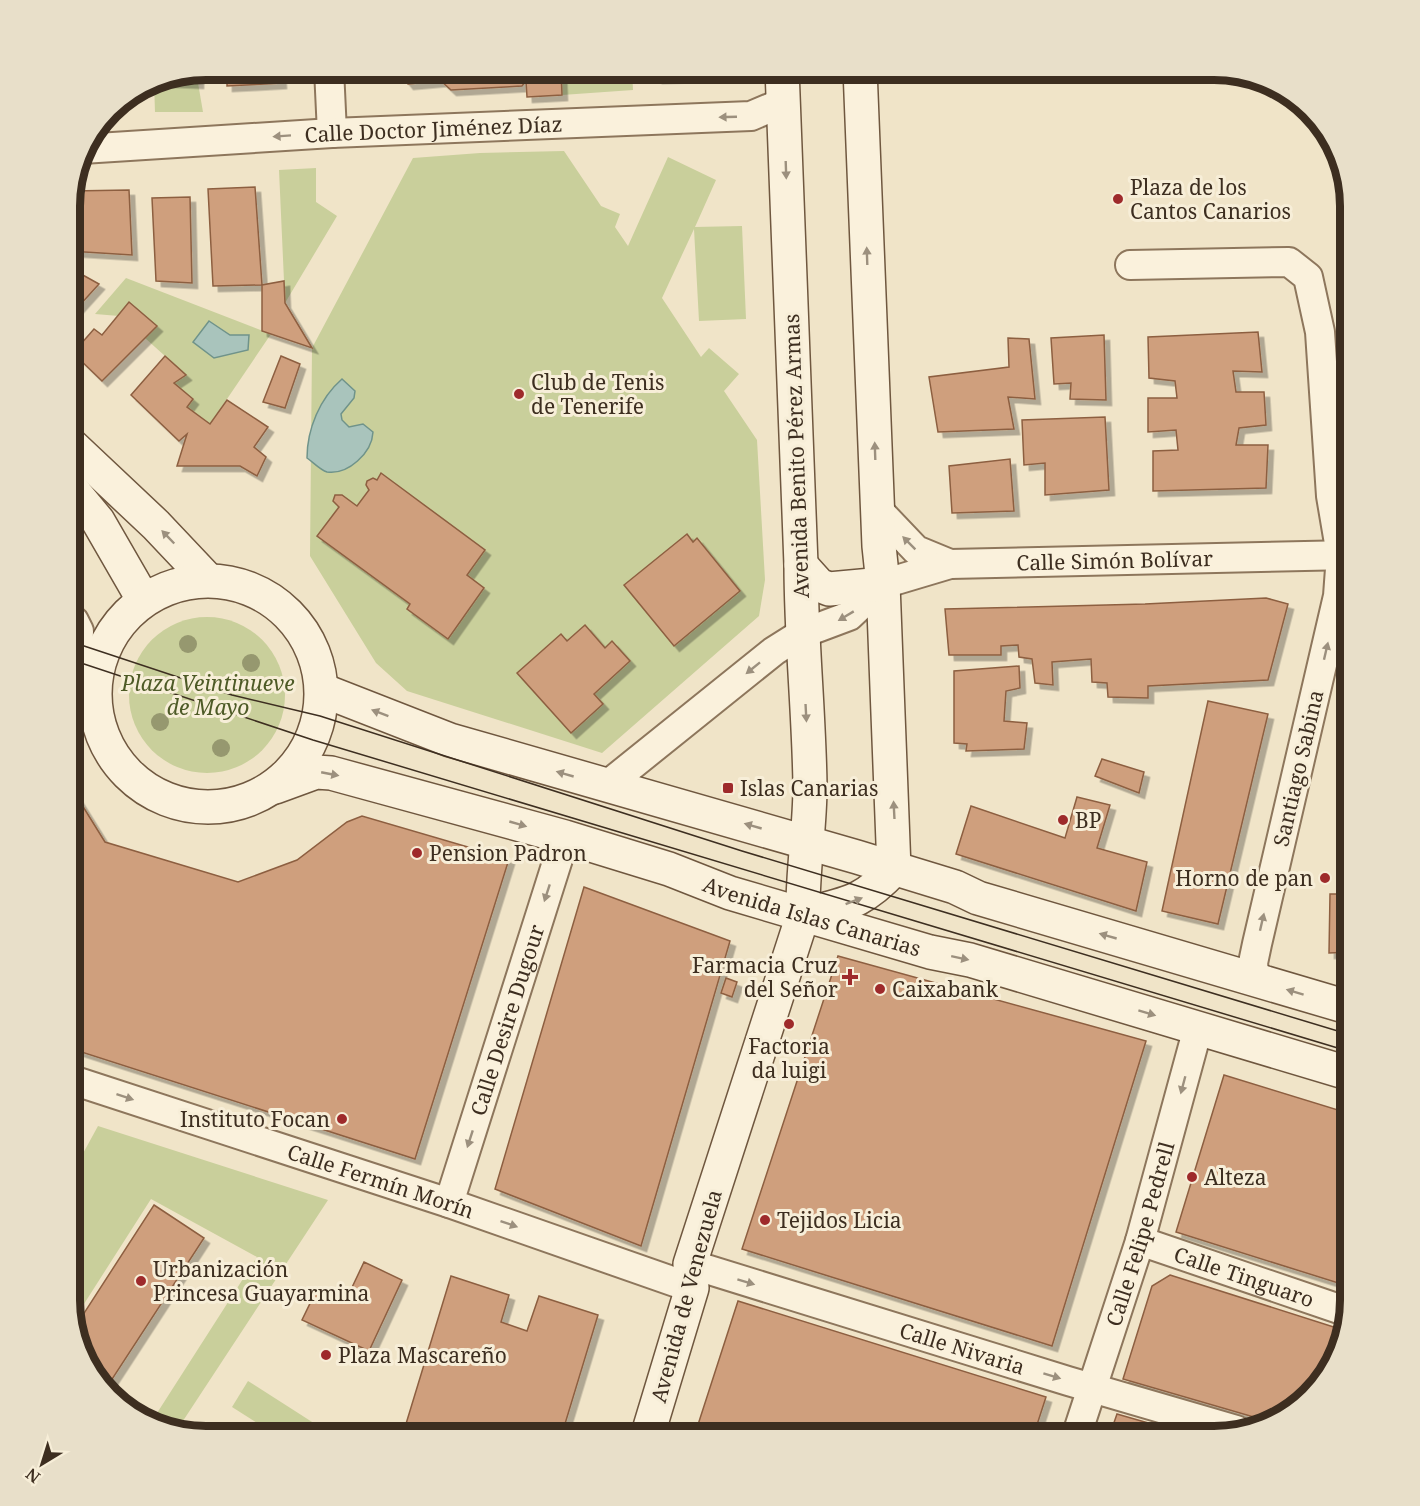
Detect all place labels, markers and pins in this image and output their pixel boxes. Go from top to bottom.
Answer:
place label: Plaza de los Cantos Canarios [1130,173,1291,225]
marker: Plaza de los Cantos Canarios [1111,192,1125,206]
place label: Club de Tenis de Tenerife [531,368,664,420]
marker: Club de Tenis de Tenerife [512,387,526,401]
place label: Islas Canarias [740,774,878,802]
marker: Islas Canarias [721,781,735,795]
place label: BP [1075,806,1101,834]
marker: BP [1056,813,1070,827]
place label: Pension Padron [429,839,587,867]
marker: Pension Padron [410,846,424,860]
place label: Horno de pan [1175,864,1313,892]
marker: Horno de pan [1318,871,1332,885]
place label: Farmacia Cruz del Señor [692,951,838,1003]
marker: Farmacia Cruz del Señor [843,970,857,984]
place label: Caixabank [892,975,999,1003]
marker: Caixabank [873,982,887,996]
marker: Factoria da luigi [782,1017,796,1031]
place label: Factoria da luigi [748,1032,830,1084]
place label: Instituto Focan [180,1105,330,1133]
marker: Instituto Focan [335,1112,349,1126]
place label: Alteza [1204,1163,1267,1191]
marker: Alteza [1185,1170,1199,1184]
place label: Tejidos Licia [777,1206,902,1234]
marker: Tejidos Licia [758,1213,772,1227]
place label: Urbanización Princesa Guayarmina [153,1255,369,1307]
marker: Urbanización Princesa Guayarmina [134,1274,148,1288]
place label: Plaza Mascareño [338,1341,507,1369]
marker: Plaza Mascareño [319,1348,333,1362]

